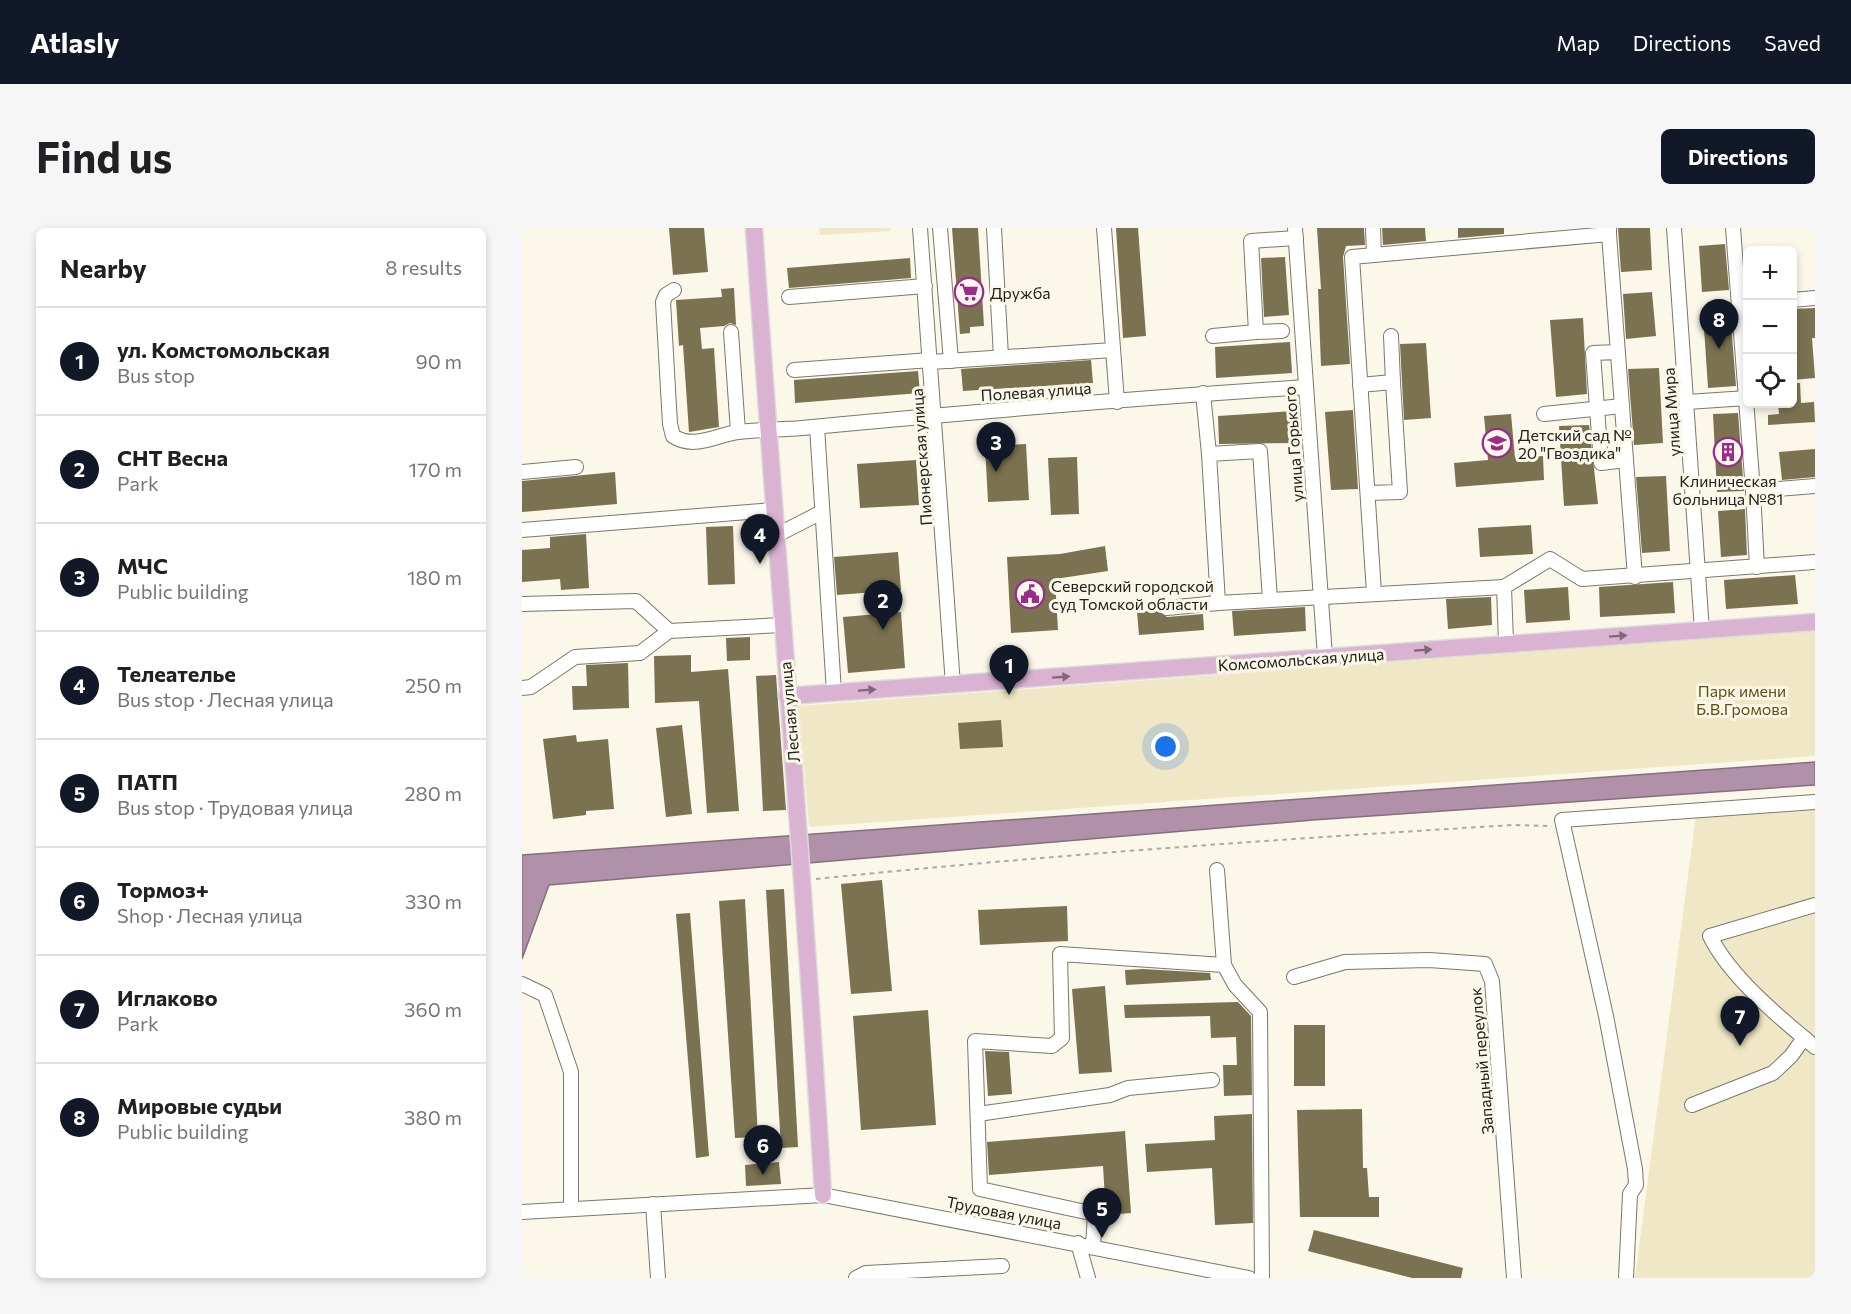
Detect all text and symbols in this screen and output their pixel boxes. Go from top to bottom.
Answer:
text: Atlasly [30,25,119,59]
text: Map [1557,30,1600,55]
text: Directions [1633,30,1731,55]
text: Saved [1764,30,1821,55]
button: Directions [1661,129,1815,184]
text: Find us [36,130,172,182]
map controls [1743,246,1797,408]
button: + [1743,246,1797,300]
text: Nearby [60,252,147,283]
text: 8 results [385,255,462,279]
supermarket icon: Дружба [953,276,985,308]
place label: Дружба [990,283,1051,302]
pin: 8 [1700,300,1738,349]
button: − [1743,300,1797,354]
text: ул. Комстомольская [117,336,330,363]
text: 1 [75,349,84,373]
text: 90 m [416,349,462,373]
button: locate [1743,354,1797,408]
text: Bus stop [117,363,195,387]
street label: улица Мира [1658,367,1684,457]
street label: Полевая улица [980,378,1092,404]
street label: улица Горького [1279,385,1307,503]
street label: Пионерская улица [907,388,935,526]
pin: 3 [976,422,1016,472]
place label: Детский сад № 20 "Гвоздика" [1518,425,1632,462]
school or university icon: Детский сад № 20 "Гвоздика" [1481,427,1513,459]
building icon: Клиническая больница №81 [1712,436,1744,468]
text: СНТ Весна [117,444,228,471]
text: 2 [74,457,85,481]
text: 170 m [409,457,462,481]
text: Park [117,471,159,495]
place label: Клиническая больница №81 [1673,471,1783,508]
pin: 4 [740,514,780,564]
text: МЧС [117,552,168,579]
text: 3 [74,565,85,589]
text: 180 m [407,565,462,589]
place label: Северский городской суд Томской области [1051,576,1214,613]
public building icon: Северский городской суд Томской области [1014,578,1046,610]
text: Public building [117,579,249,603]
pin: 2 [864,580,902,630]
one-way arrow [1608,631,1627,641]
street label: Комсомольская улица [1217,644,1385,674]
one-way arrow [1414,645,1433,655]
pin: 1 [990,646,1028,695]
text: Телеателье [117,660,236,687]
street label: Лесная улица [775,661,803,763]
one-way arrow [1052,672,1071,681]
text: 4 [73,673,86,697]
text: 250 m [405,673,462,697]
park label: Парк имени Б.В.Громова [1696,681,1788,718]
one-way arrow [857,685,876,695]
text: Bus stop · Лесная улица [117,687,334,711]
your location [1151,732,1180,761]
text: ПАТП [117,768,178,795]
text: 5 [74,781,85,805]
text: 280 m [404,781,462,805]
text: Bus stop · Трудовая улица [117,795,353,819]
text: Тормоз+ [117,876,209,903]
text: 6 [73,889,86,913]
text: 330 m [405,889,462,913]
text: Shop · Лесная улица [117,903,303,927]
text: Иглаково [117,984,218,1011]
street label: Западный переулок [1465,986,1497,1135]
pin: 7 [1720,996,1760,1046]
text: 7 [74,997,85,1021]
text: 360 m [404,997,462,1021]
text: Park [117,1011,159,1035]
text: Мировые судьи [117,1092,282,1119]
text: 8 [73,1105,86,1129]
text: 380 m [404,1105,462,1129]
text: Public building [117,1119,249,1143]
pin: 6 [744,1126,782,1175]
pin: 5 [1082,1188,1122,1238]
street label: Трудовая улица [945,1192,1063,1232]

